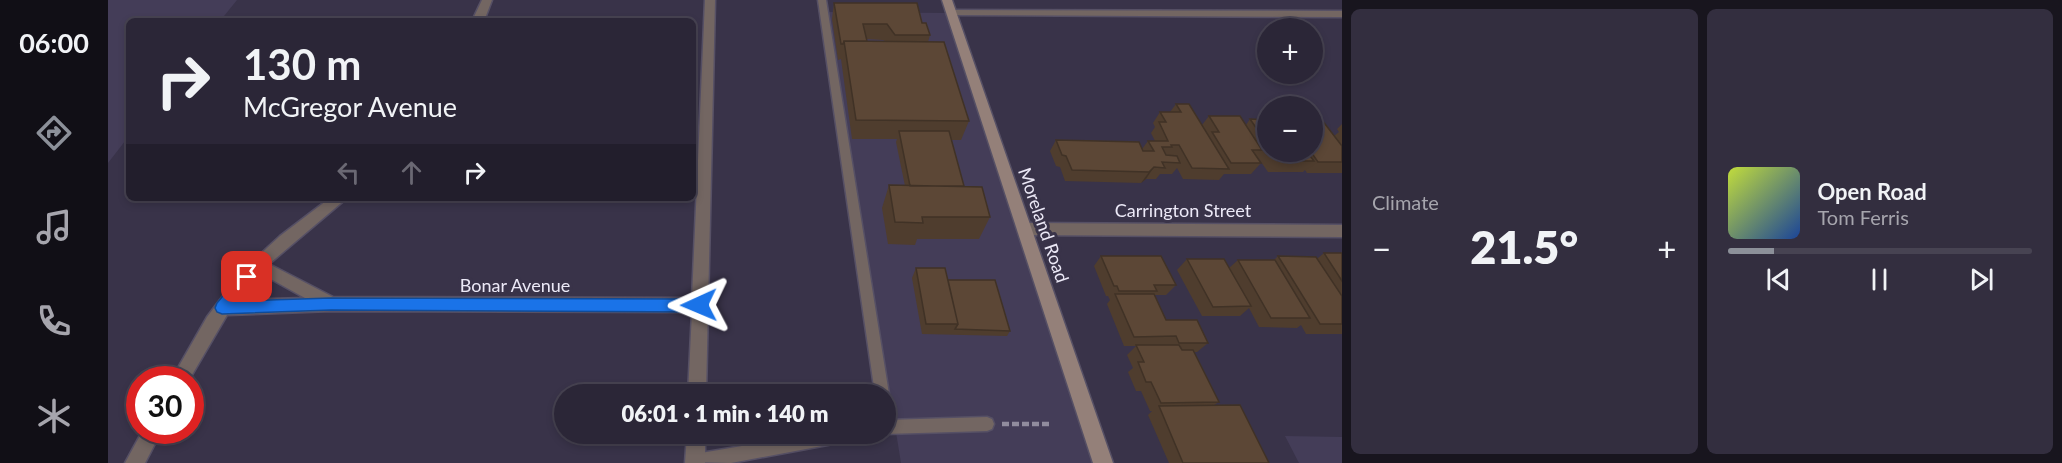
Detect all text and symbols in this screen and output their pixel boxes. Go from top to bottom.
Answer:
map controls [1257,18,1323,162]
button: + [1257,18,1323,84]
text: 06:00 [19,26,89,59]
text: 130 m [243,39,361,89]
icon: right [144,42,222,120]
text: McGregor Avenue [243,90,457,123]
button: − [1257,96,1323,162]
icon: directions [33,112,75,154]
icon: left [332,156,365,189]
icon: ahead [395,156,428,189]
icon: right [458,156,491,189]
street label: Moreland Road [1014,165,1074,285]
text: Open Road [1818,178,1927,205]
text: Climate [1372,190,1439,214]
street label: Carrington Street [1115,199,1252,221]
text: Tom Ferris [1818,205,1909,229]
icon: music [33,206,75,248]
text: 21.5° [1470,220,1578,274]
text: − [1372,228,1391,268]
text: + [1657,228,1677,268]
pin [221,251,272,302]
icon: arrive [230,260,263,293]
icon: previous [1762,263,1795,296]
icon: pause [1863,263,1896,296]
icon: next [1965,263,1998,296]
position arrow [667,273,731,337]
street label: Bonar Avenue [460,274,570,296]
icon: phone [33,300,75,342]
speed limit sign: 30 [126,366,204,444]
icon: climate [33,395,75,437]
text: 06:01 · 1 min · 140 m [622,400,828,427]

